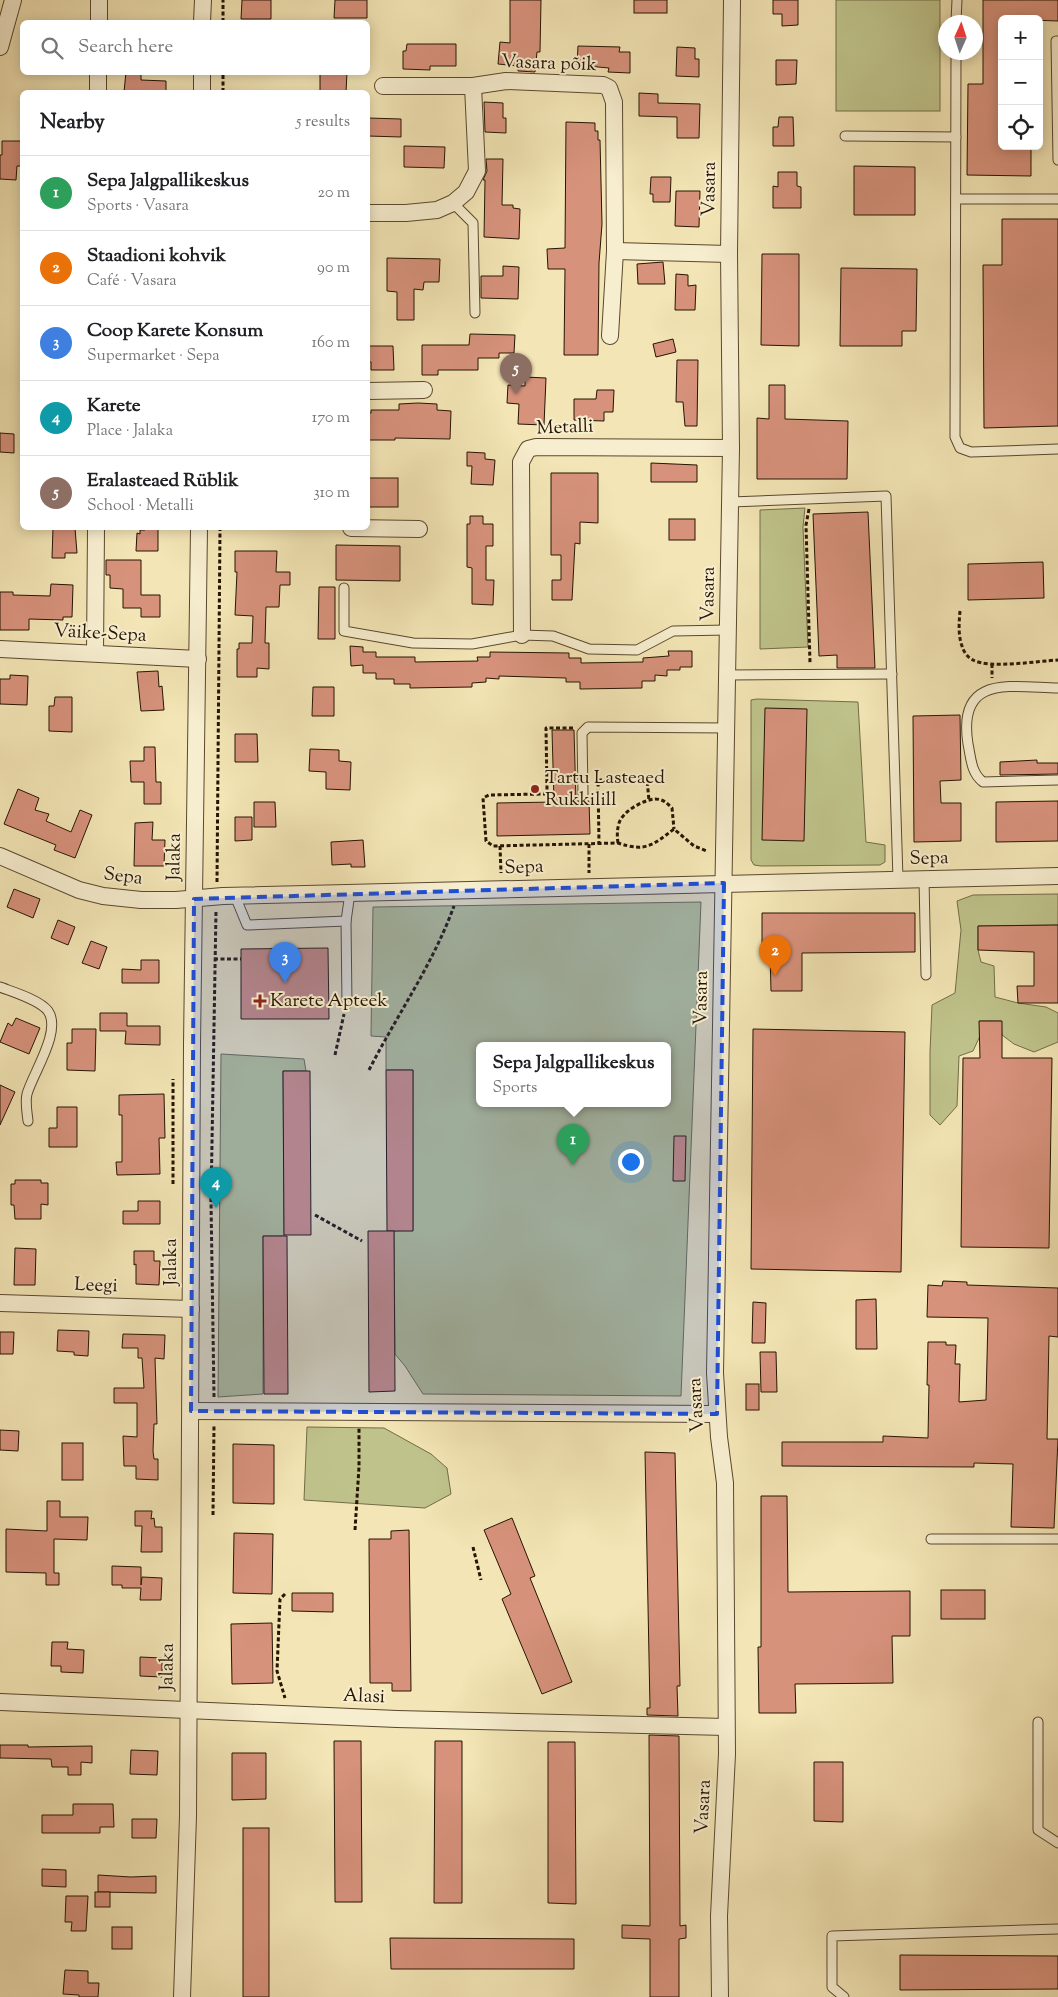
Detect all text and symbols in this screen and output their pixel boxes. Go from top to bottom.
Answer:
north arrow [938,15,983,60]
map controls [998,15,1043,150]
button: + [998,15,1043,60]
search box [20,20,370,75]
icon: search [38,34,66,62]
text: Search here [78,34,173,61]
street label: Vasara põik [501,49,598,79]
button: − [998,60,1043,105]
button: locate [998,105,1043,150]
text: Nearby [40,108,105,138]
text: 5 results [296,111,350,134]
street label: Vasara [696,161,724,217]
text: Sepa Jalgpallikeskus [87,168,249,195]
text: 1 [53,182,59,205]
text: 20 m [317,182,350,205]
text: Sports · Vasara [87,195,189,218]
text: Staadioni kohvik [87,243,226,270]
text: 2 [52,257,60,280]
text: 90 m [317,257,350,280]
text: Café · Vasara [87,270,177,293]
text: Coop Karete Konsum [87,318,263,345]
text: 3 [53,332,59,355]
text: 160 m [312,332,350,355]
text: Supermarket · Sepa [87,345,220,368]
pin: 5 [500,353,532,394]
text: Karete [87,393,141,420]
text: 4 [52,407,60,430]
text: 170 m [312,407,350,430]
street label: Metalli [536,414,594,442]
text: Place · Jalaka [87,420,173,443]
text: Eralasteaed Rüblik [87,468,239,495]
text: 5 [53,482,59,505]
text: 310 m [313,482,350,505]
text: School · Metalli [87,495,194,518]
street label: Vasara [695,566,723,622]
street label: Väike-Sepa [53,618,147,650]
place label: Tartu Lasteaed Rukkilill [545,765,665,814]
marker: Tartu Lasteaed Rukkilill [529,783,541,795]
street label: Jalaka [161,833,189,882]
street label: Sepa [909,845,949,873]
street label: Sepa [504,854,544,882]
street label: Sepa [102,861,144,893]
pin: 2 [759,935,791,976]
pin: 3 [269,942,301,983]
street label: Vasara [688,970,716,1026]
place label: Karete Apteek [270,988,388,1015]
marker: Karete Apteek [254,995,266,1007]
popup [476,1042,671,1107]
text: Sepa Jalgpallikeskus [492,1050,655,1077]
text: Sports [492,1077,537,1100]
pin: 1 [557,1124,589,1165]
your location [618,1149,644,1175]
pin: 4 [200,1167,232,1208]
street label: Jalaka [158,1238,185,1287]
street label: Leegi [74,1272,118,1300]
street label: Vasara [682,1377,712,1433]
street label: Jalaka [154,1643,182,1692]
street label: Alasi [342,1683,386,1711]
street label: Vasara [689,1779,719,1835]

